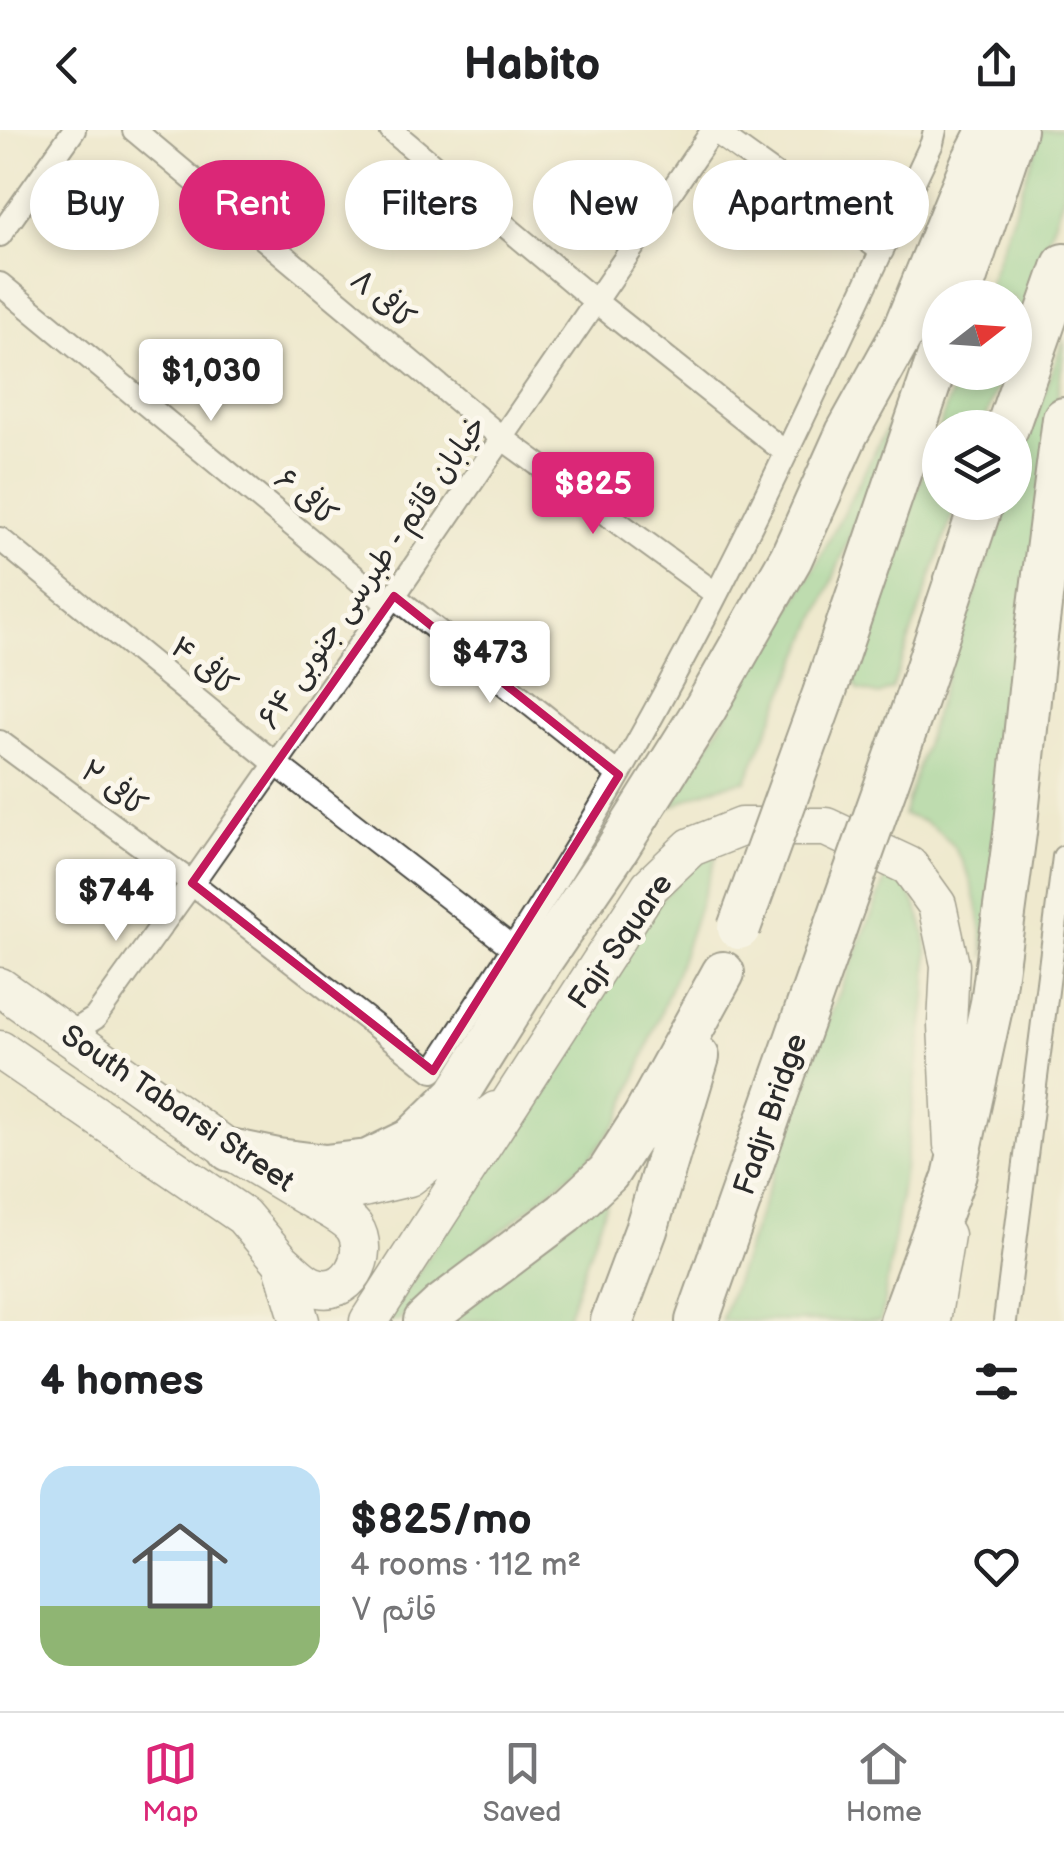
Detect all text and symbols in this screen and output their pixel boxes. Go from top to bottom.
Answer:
icon: back [40,38,95,93]
text: Habito [464,38,600,93]
icon: share [969,38,1024,93]
chip: Buy [30,160,159,250]
chip: Rent [179,160,325,250]
chip: Filters [345,160,513,250]
chip: New [533,160,673,250]
chip: Apartment [693,160,929,250]
street label: کافی ۸ [343,261,423,337]
north arrow [922,280,1032,390]
map controls [922,280,1032,520]
pin: $1,030 [130,339,292,424]
text: $1,030 [161,352,261,391]
street label: خیابان قائم - طبرسی جنوبی ۶۴ [251,409,497,738]
button: layers [922,410,1032,520]
pin: $825 [534,452,652,537]
street label: کافی ۶ [267,460,345,534]
text: $825 [554,465,632,504]
pin: $473 [431,621,549,706]
street label: کافی ۴ [163,628,245,704]
text: $473 [452,634,528,673]
street label: کافی ۲ [73,751,155,825]
pin: $744 [57,859,175,944]
street label: Fajr Square [561,867,681,1016]
text: $744 [78,872,154,911]
street label: South Tabarsi Street [54,1018,301,1200]
street label: Fadjr Bridge [727,1029,815,1200]
icon: filters [969,1354,1024,1409]
text: 4 homes [40,1356,204,1407]
text: $825/mo [350,1495,532,1546]
icon: home [120,1506,240,1626]
icon: heart [969,1539,1024,1594]
text: 4 rooms · 112 m² [350,1546,581,1585]
text: قائم ۷ [350,1591,437,1630]
tab: Map [142,1736,198,1829]
tab: Saved [483,1736,561,1829]
tab: Home [846,1736,922,1829]

